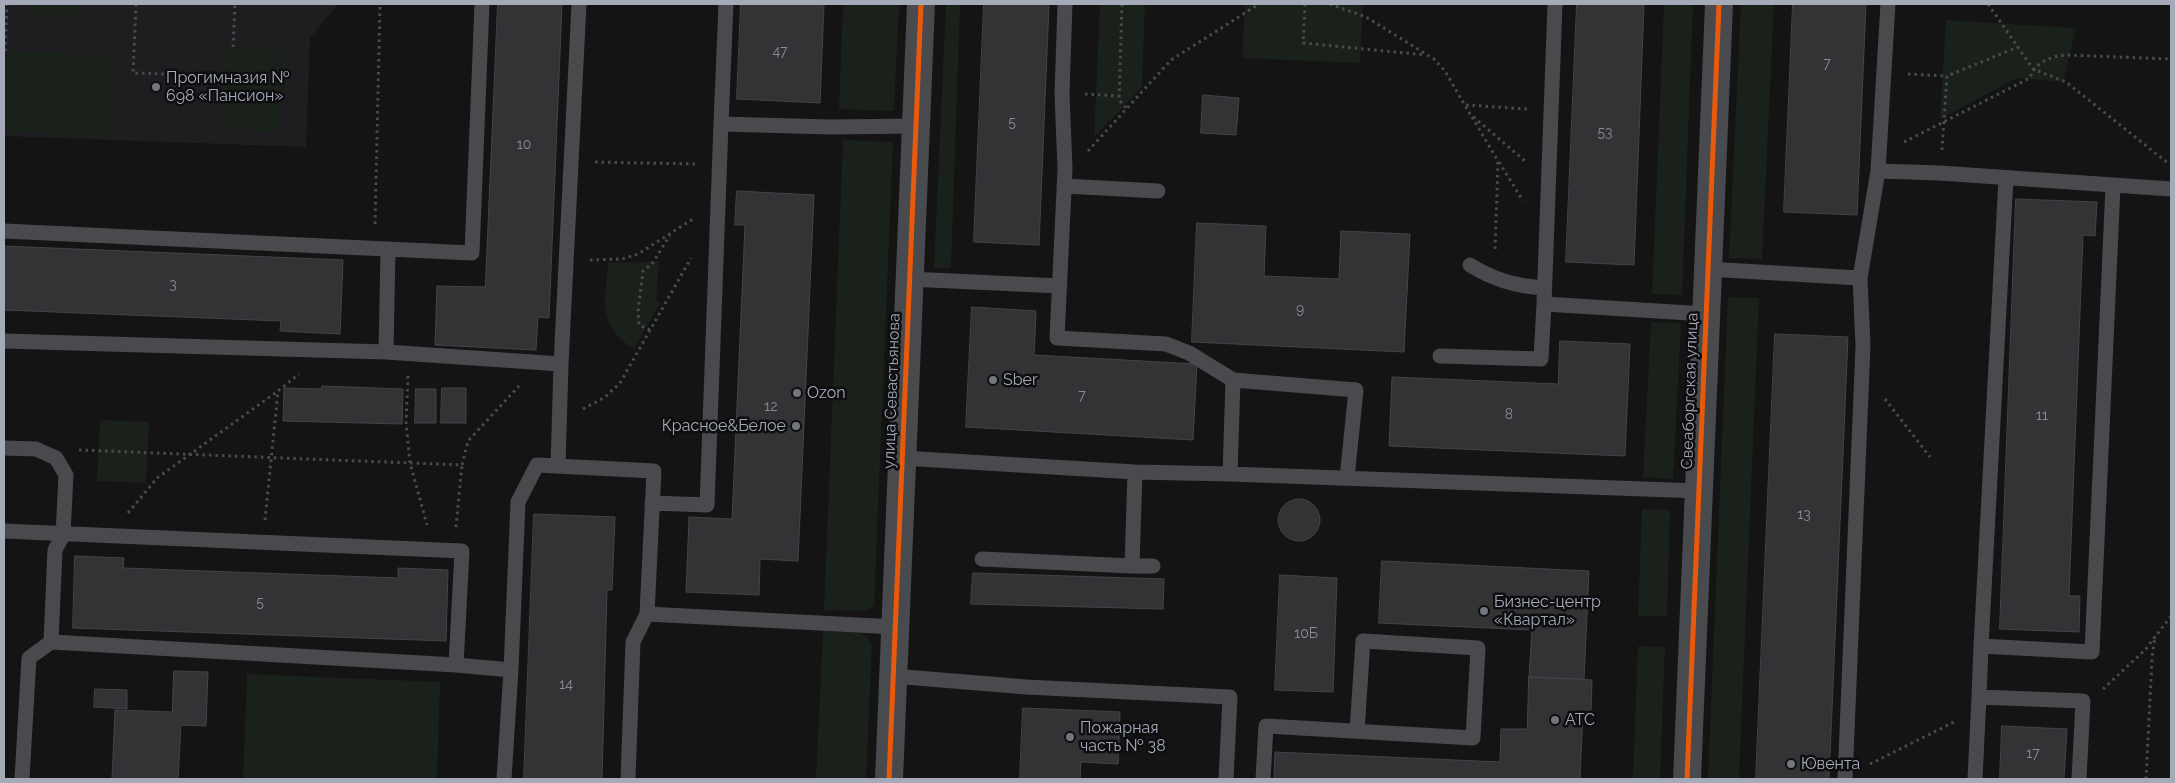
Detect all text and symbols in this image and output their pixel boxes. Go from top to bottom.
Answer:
house number: 47 [772,44,788,60]
house number: 7 [1823,56,1831,72]
place label: Прогимназия № 698 «Пансион» [166,68,290,106]
marker: Прогимназия № 698 «Пансион» [150,81,162,93]
house number: 5 [1008,115,1016,131]
house number: 53 [1597,125,1613,141]
house number: 10 [517,137,531,153]
house number: 3 [169,277,177,293]
house number: 9 [1296,302,1304,318]
street label: Свеаборгская улица [1678,312,1702,470]
street label: улица Севастьянова [880,313,904,469]
place label: Sber [1003,370,1038,390]
marker: Sber [987,374,999,386]
place label: Ozon [807,383,846,403]
marker: Ozon [791,387,803,399]
house number: 7 [1078,388,1086,404]
house number: 12 [764,399,778,415]
house number: 8 [1505,407,1513,423]
house number: 11 [2036,408,2048,424]
place label: Красное&Белое [662,416,786,436]
marker: Красное&Белое [790,420,802,432]
house number: 13 [1797,507,1811,523]
place label: Бизнес-центр «Квартал» [1494,592,1601,630]
house number: 5 [256,595,264,611]
marker: Бизнес-центр «Квартал» [1478,605,1490,617]
house number: 10Б [1294,626,1318,642]
house number: 14 [559,677,573,693]
place label: АТС [1565,710,1595,730]
marker: АТС [1549,714,1561,726]
place label: Пожарная часть № 38 [1080,718,1166,756]
marker: Пожарная часть № 38 [1064,731,1076,743]
house number: 17 [2026,746,2040,762]
place label: Ювента [1801,754,1860,774]
marker: Ювента [1785,758,1797,770]

